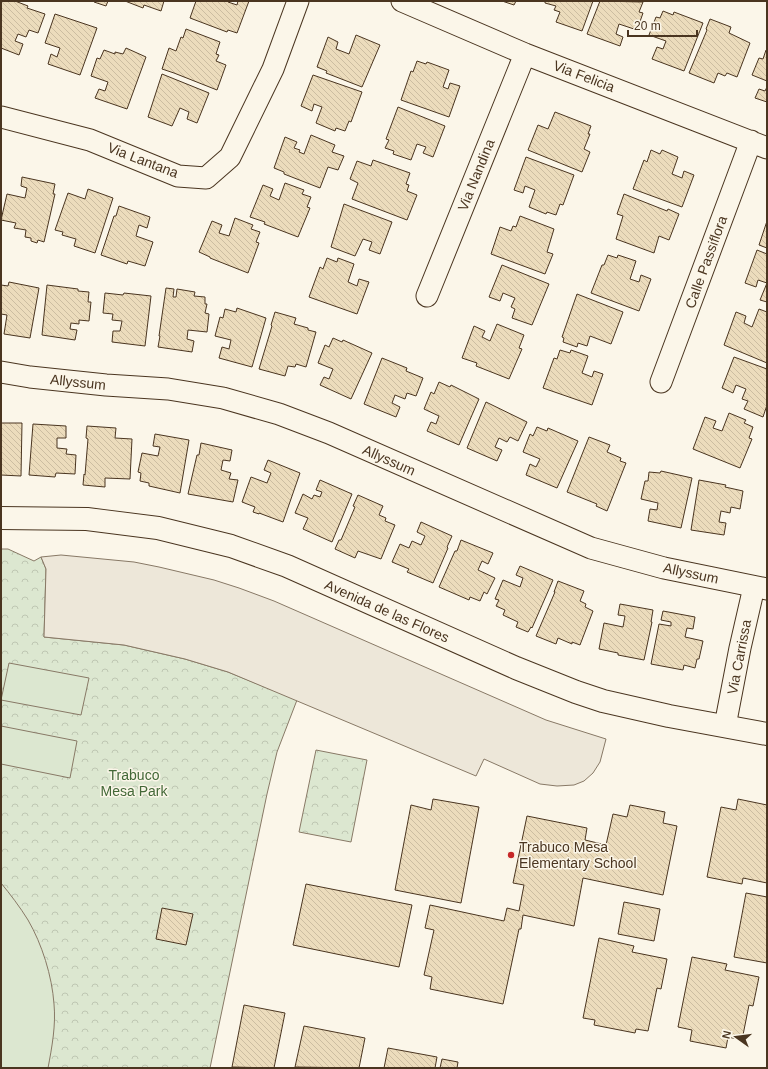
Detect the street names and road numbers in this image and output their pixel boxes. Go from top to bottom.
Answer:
street label: Via Felicia [551,57,617,95]
street label: Via Nandina [454,137,498,213]
street label: Via Lantana [105,139,181,181]
street label: Calle Passiflora [682,213,730,310]
street label: Allyssum [49,371,107,393]
street label: Allyssum [360,441,418,479]
street label: Allyssum [662,559,720,587]
street label: Avenida de las Flores [322,576,452,646]
street label: Via Carrissa [724,618,754,696]

